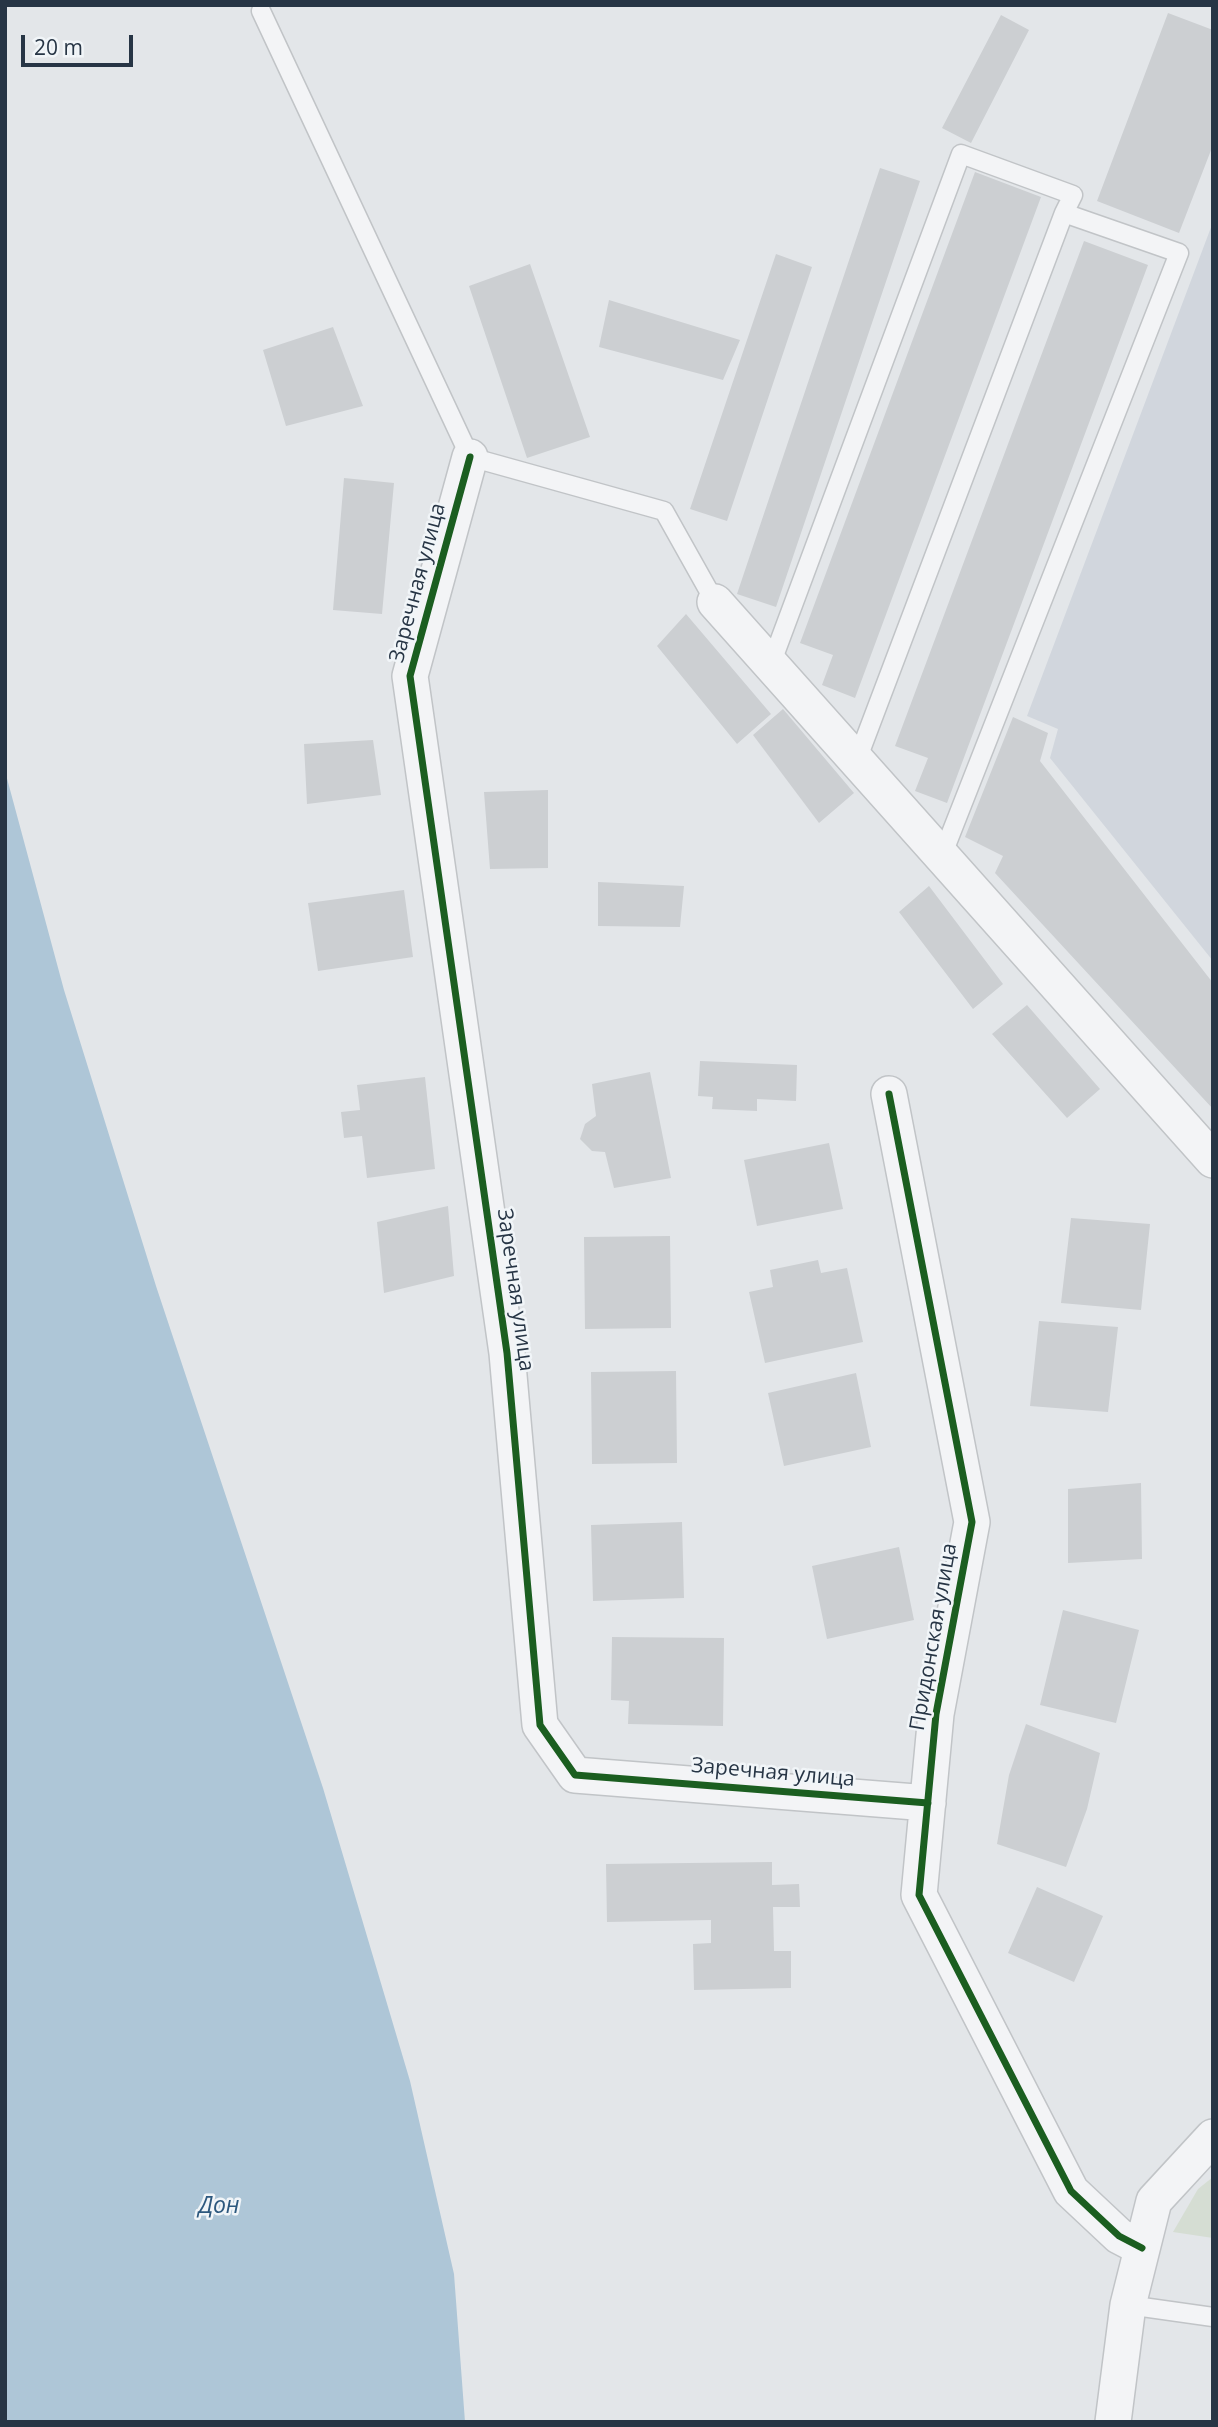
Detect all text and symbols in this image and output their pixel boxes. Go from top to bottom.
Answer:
scale bar [24,21,136,65]
text: 20 m [34,33,83,61]
street label: Заречная улица [385,501,451,665]
street label: Заречная улица [491,1207,539,1373]
street label: Придонская улица [905,1541,963,1733]
street label: Заречная улица [690,1753,856,1793]
water label: Дон [198,2192,240,2220]

